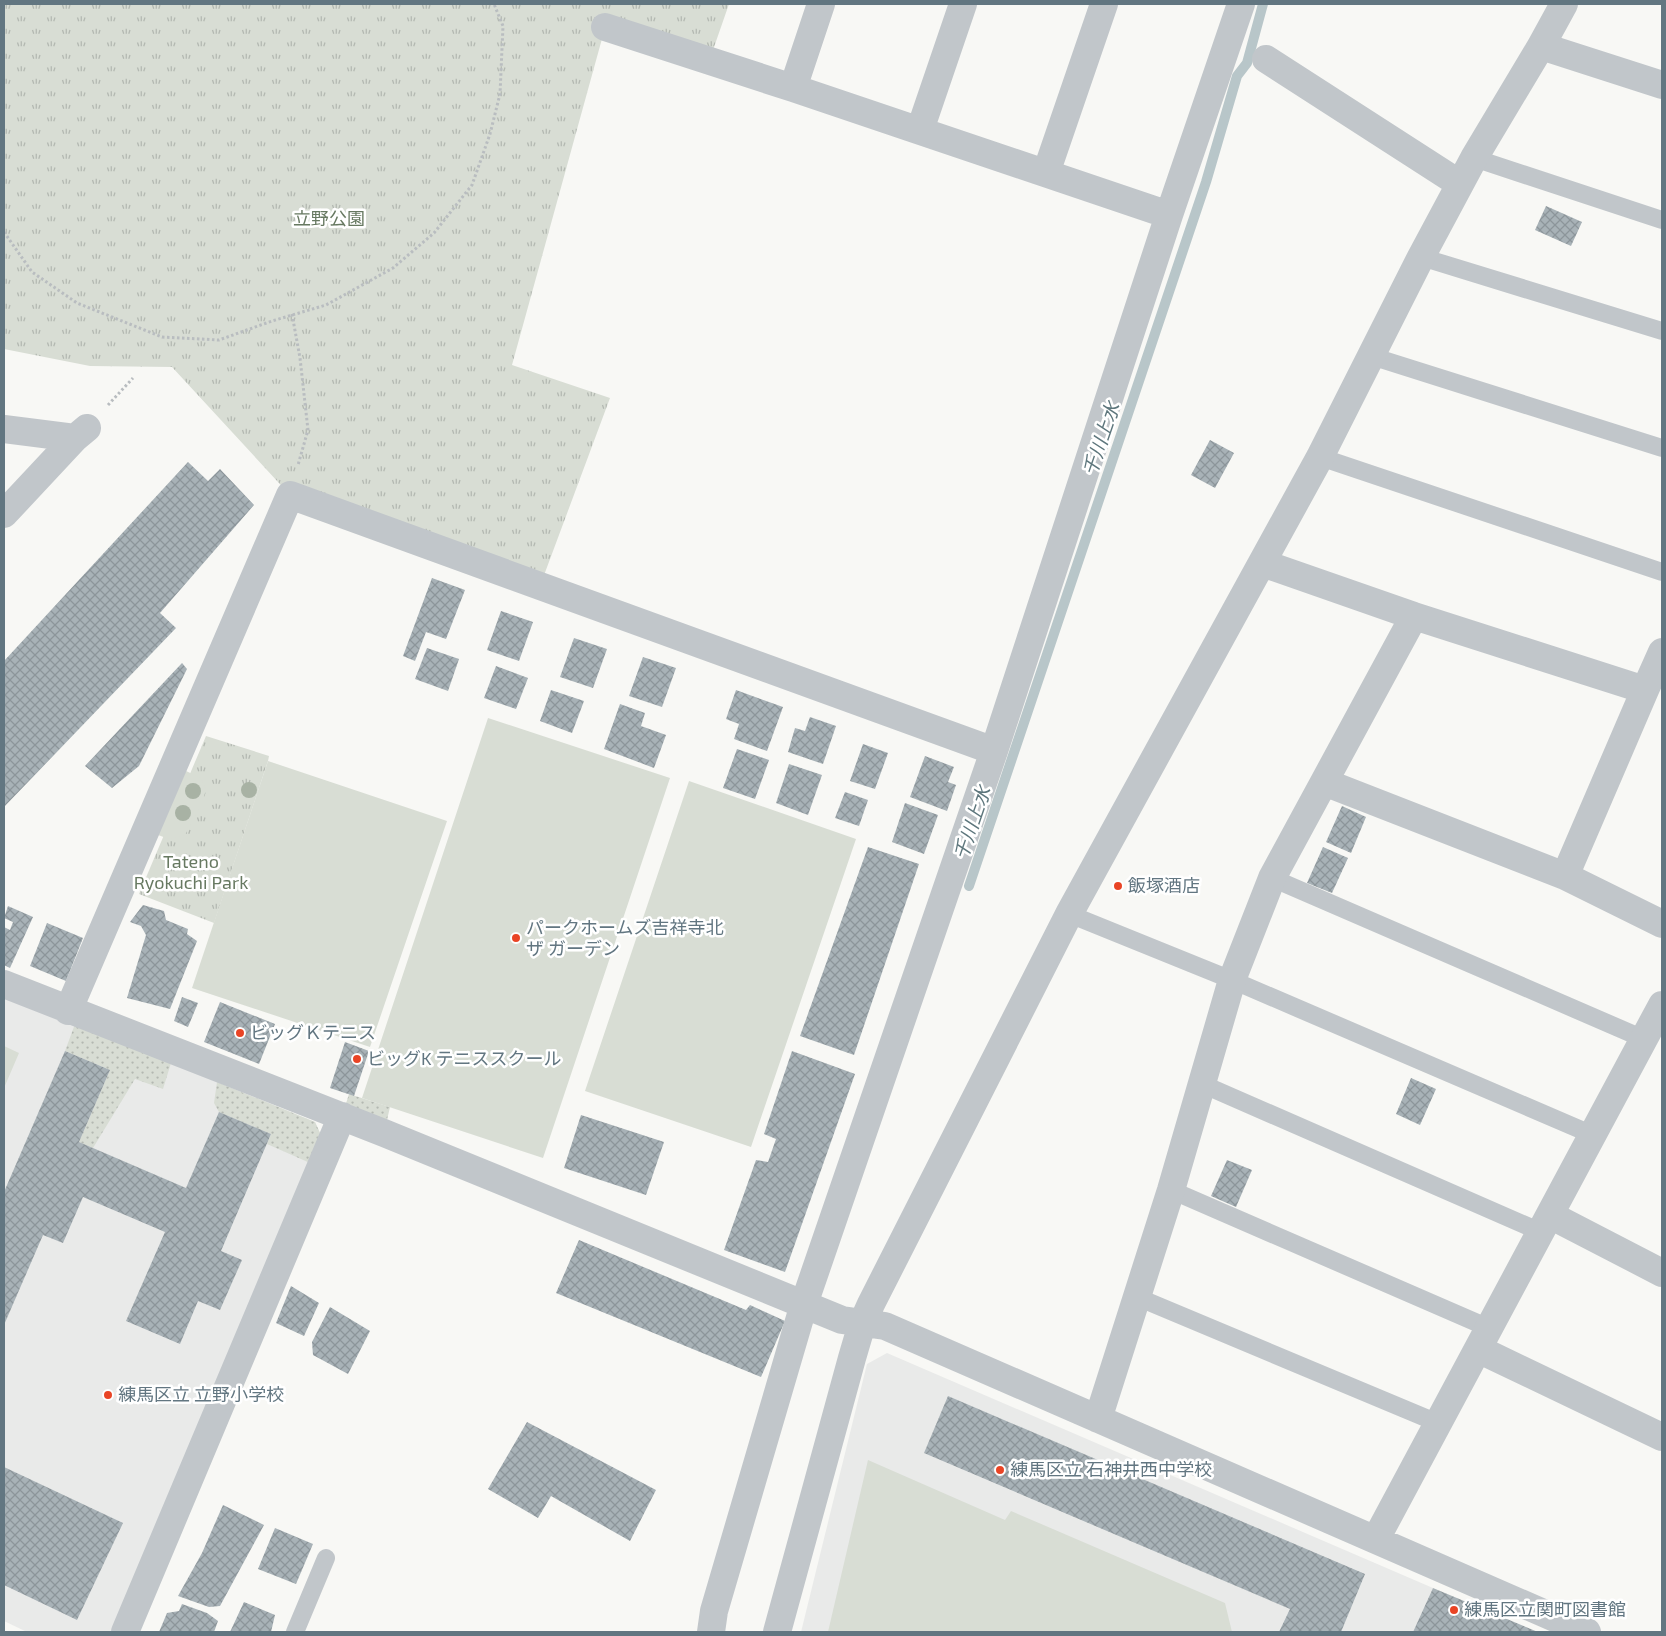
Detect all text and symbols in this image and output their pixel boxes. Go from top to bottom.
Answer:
park label: 立野公園 [293,207,365,229]
water label: 千川上水 [1077,397,1124,479]
water label: 千川上水 [948,781,995,863]
park label: Tateno Ryokuchi Park [134,850,248,893]
place label: 飯塚酒店 [1128,874,1200,896]
marker: 飯塚酒店 [1112,880,1124,892]
place label: パークホームズ吉祥寺北 ザ ガーデン [526,916,723,959]
marker: パークホームズ吉祥寺北 ザ ガーデン [510,932,522,944]
place label: ビッグＫテニス [250,1021,376,1043]
marker: ビッグＫテニス [234,1027,246,1039]
place label: ビッグK テニススクール [367,1047,561,1069]
marker: ビッグK テニススクール [351,1053,363,1065]
place label: 練馬区立 立野小学校 [118,1383,284,1405]
marker: 練馬区立 立野小学校 [102,1389,114,1401]
place label: 練馬区立 石神井西中学校 [1010,1458,1212,1480]
marker: 練馬区立 石神井西中学校 [994,1464,1006,1476]
place label: 練馬区立関町図書館 [1464,1598,1626,1620]
marker: 練馬区立関町図書館 [1448,1604,1460,1616]

